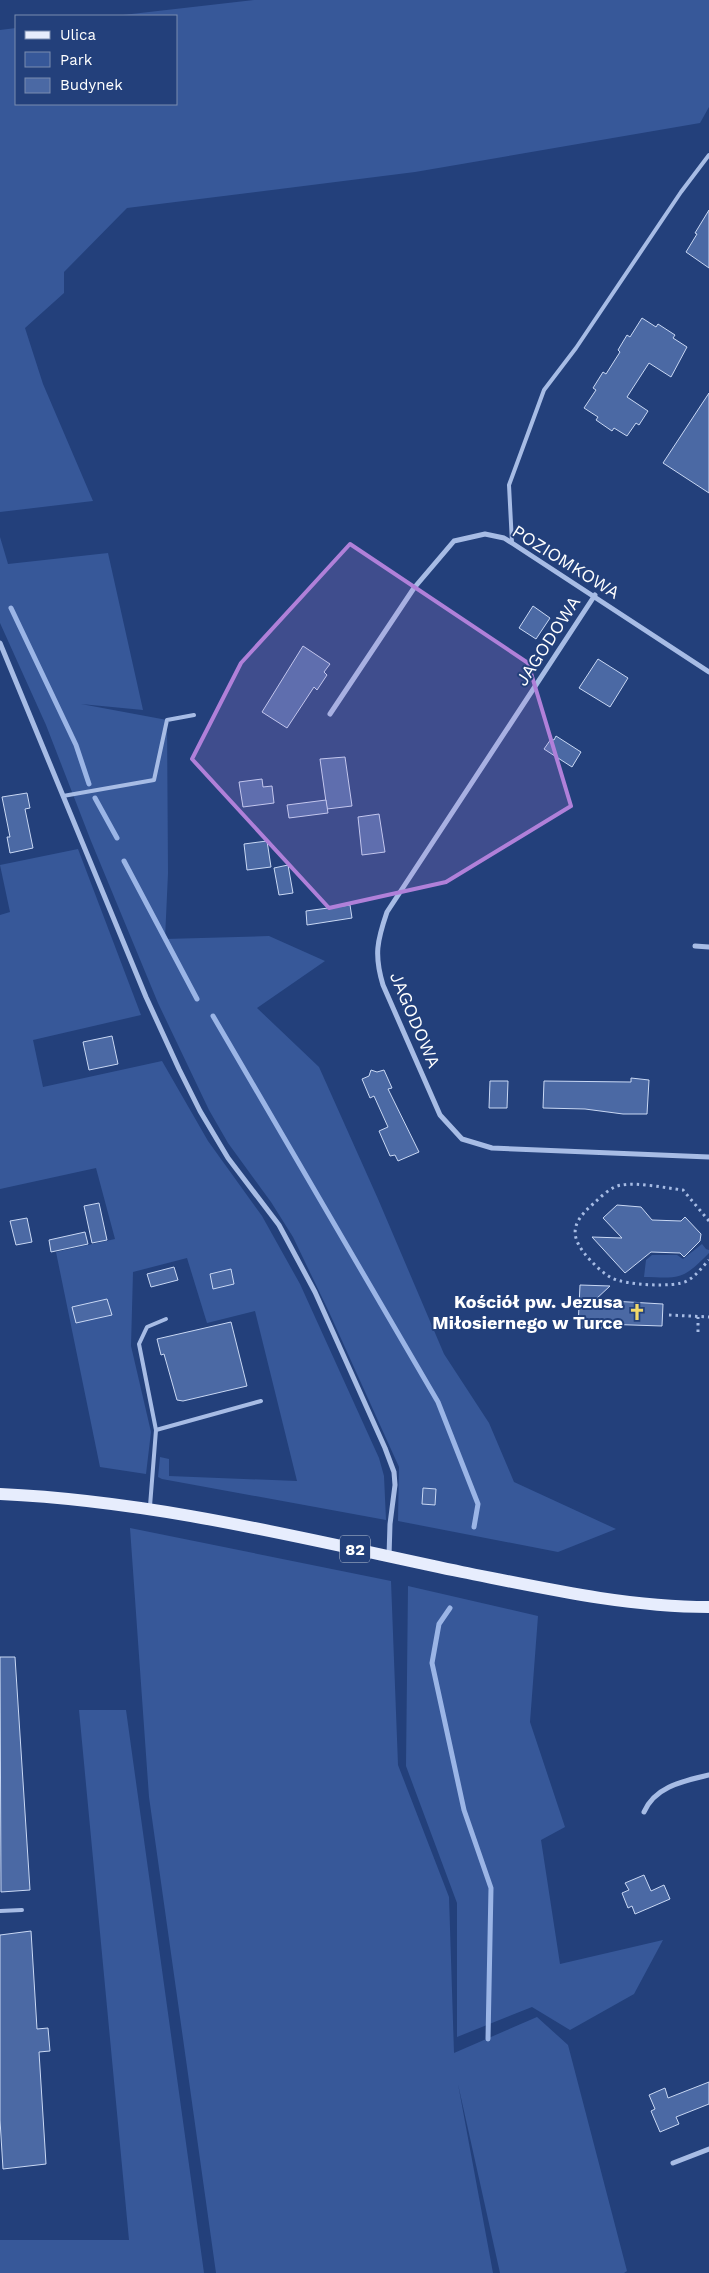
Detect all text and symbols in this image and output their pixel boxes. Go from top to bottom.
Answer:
legend [15,15,178,105]
text: Ulica [60,26,97,44]
text: Park [60,51,93,69]
text: Budynek [60,76,123,94]
street label: POZIOMKOWA [509,520,624,603]
street label: JAGODOWA [511,592,584,689]
street label: JAGODOWA [386,969,445,1071]
place label: Kościół pw. Jezusa Miłosiernego w Turce [432,1291,624,1333]
church icon: Kościół pw. Jezusa Miłosiernego w Turce [627,1302,647,1322]
road number: 82 [340,1536,370,1562]

